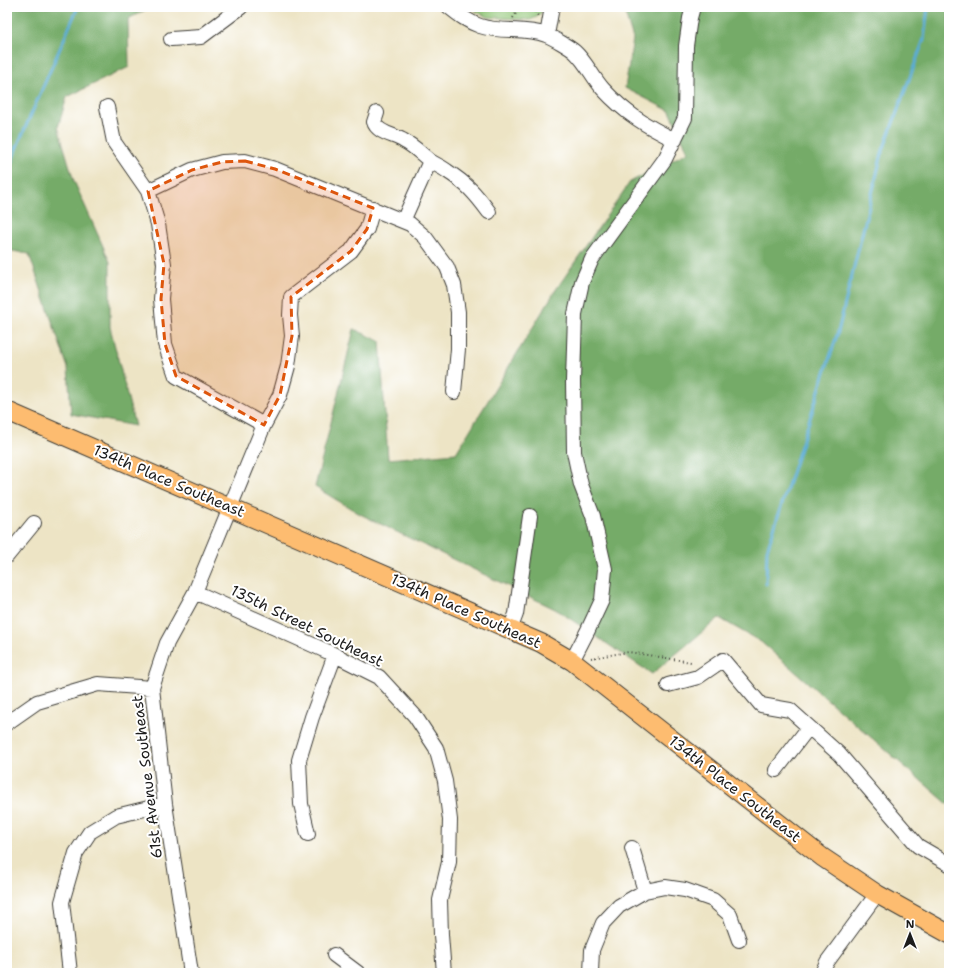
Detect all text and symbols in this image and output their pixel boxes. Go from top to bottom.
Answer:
street label: 134th Place Southeast [90,440,248,522]
street label: 134th Place Southeast [388,569,544,653]
street label: 135th Street Southeast [227,580,387,672]
street label: 61st Avenue Southeast [127,694,167,860]
street label: 134th Place Southeast [665,731,805,847]
north arrow [890,914,930,954]
text: N [906,917,915,932]

